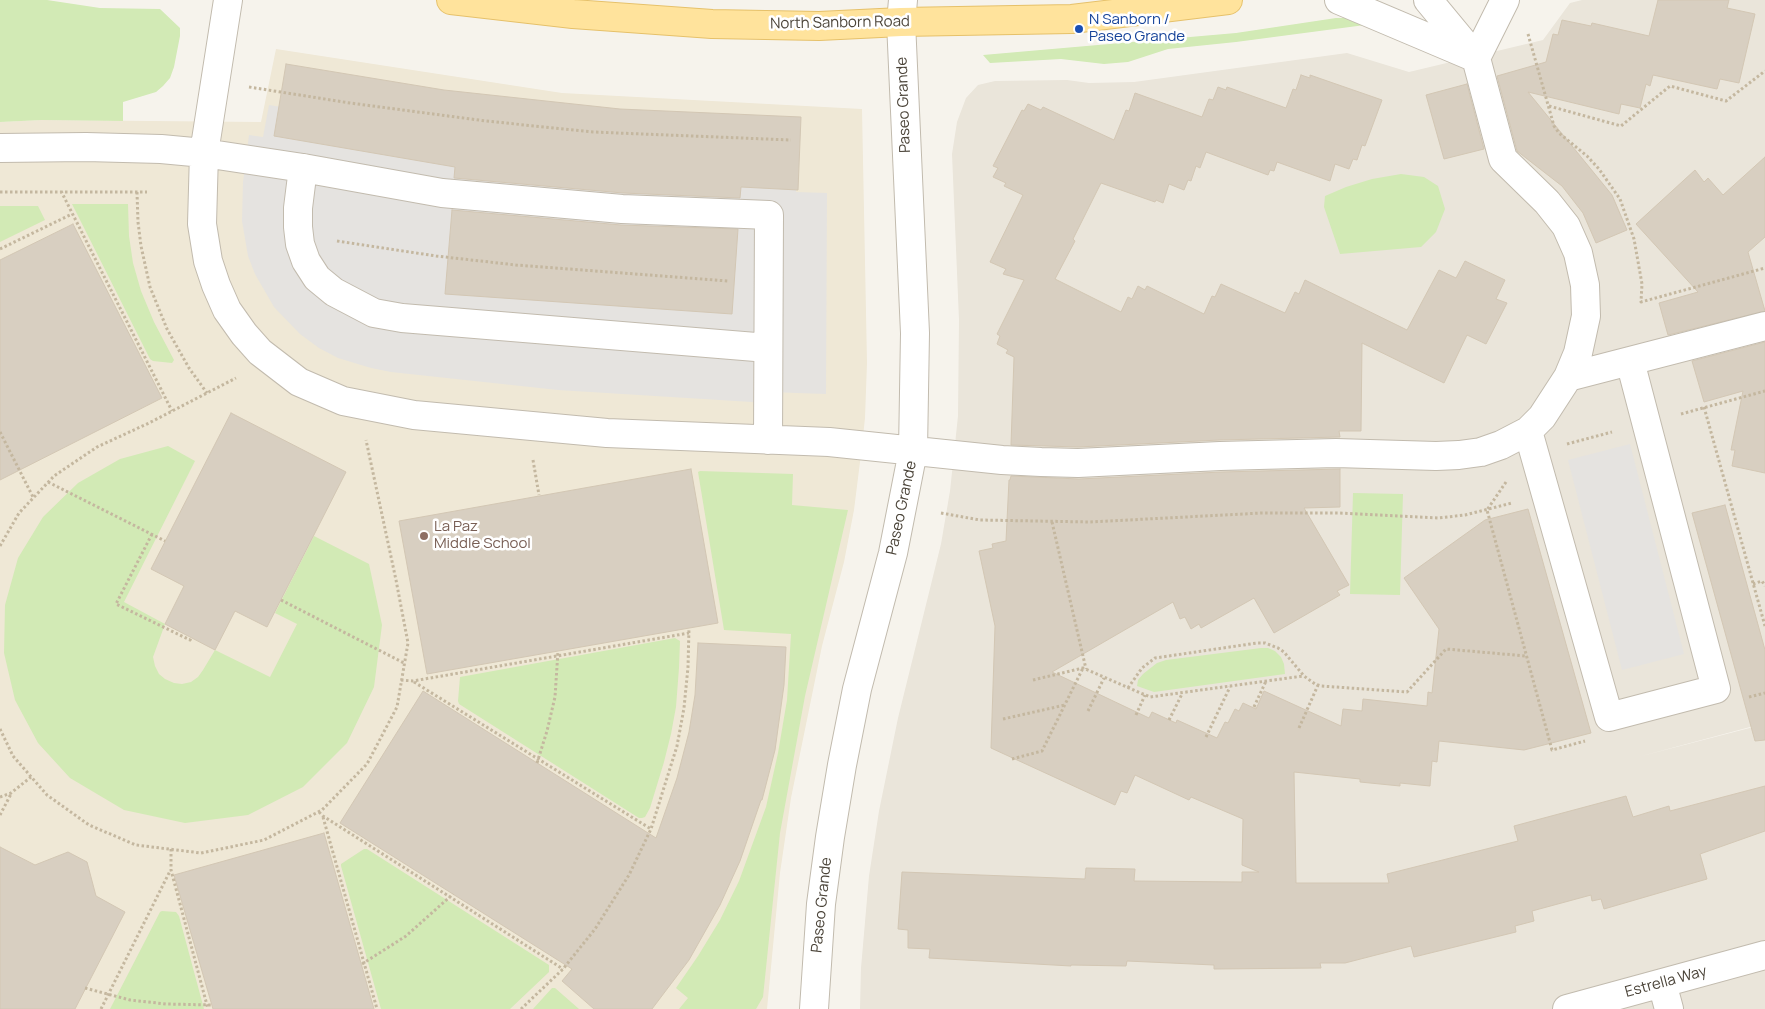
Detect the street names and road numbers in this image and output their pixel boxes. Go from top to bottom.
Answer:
street label: North Sanborn Road [770,13,910,33]
street label: Paseo Grande [893,57,915,153]
street label: Paseo Grande [883,459,921,557]
street label: Paseo Grande [808,856,836,954]
street label: Estrella Way [1623,962,1709,1002]

